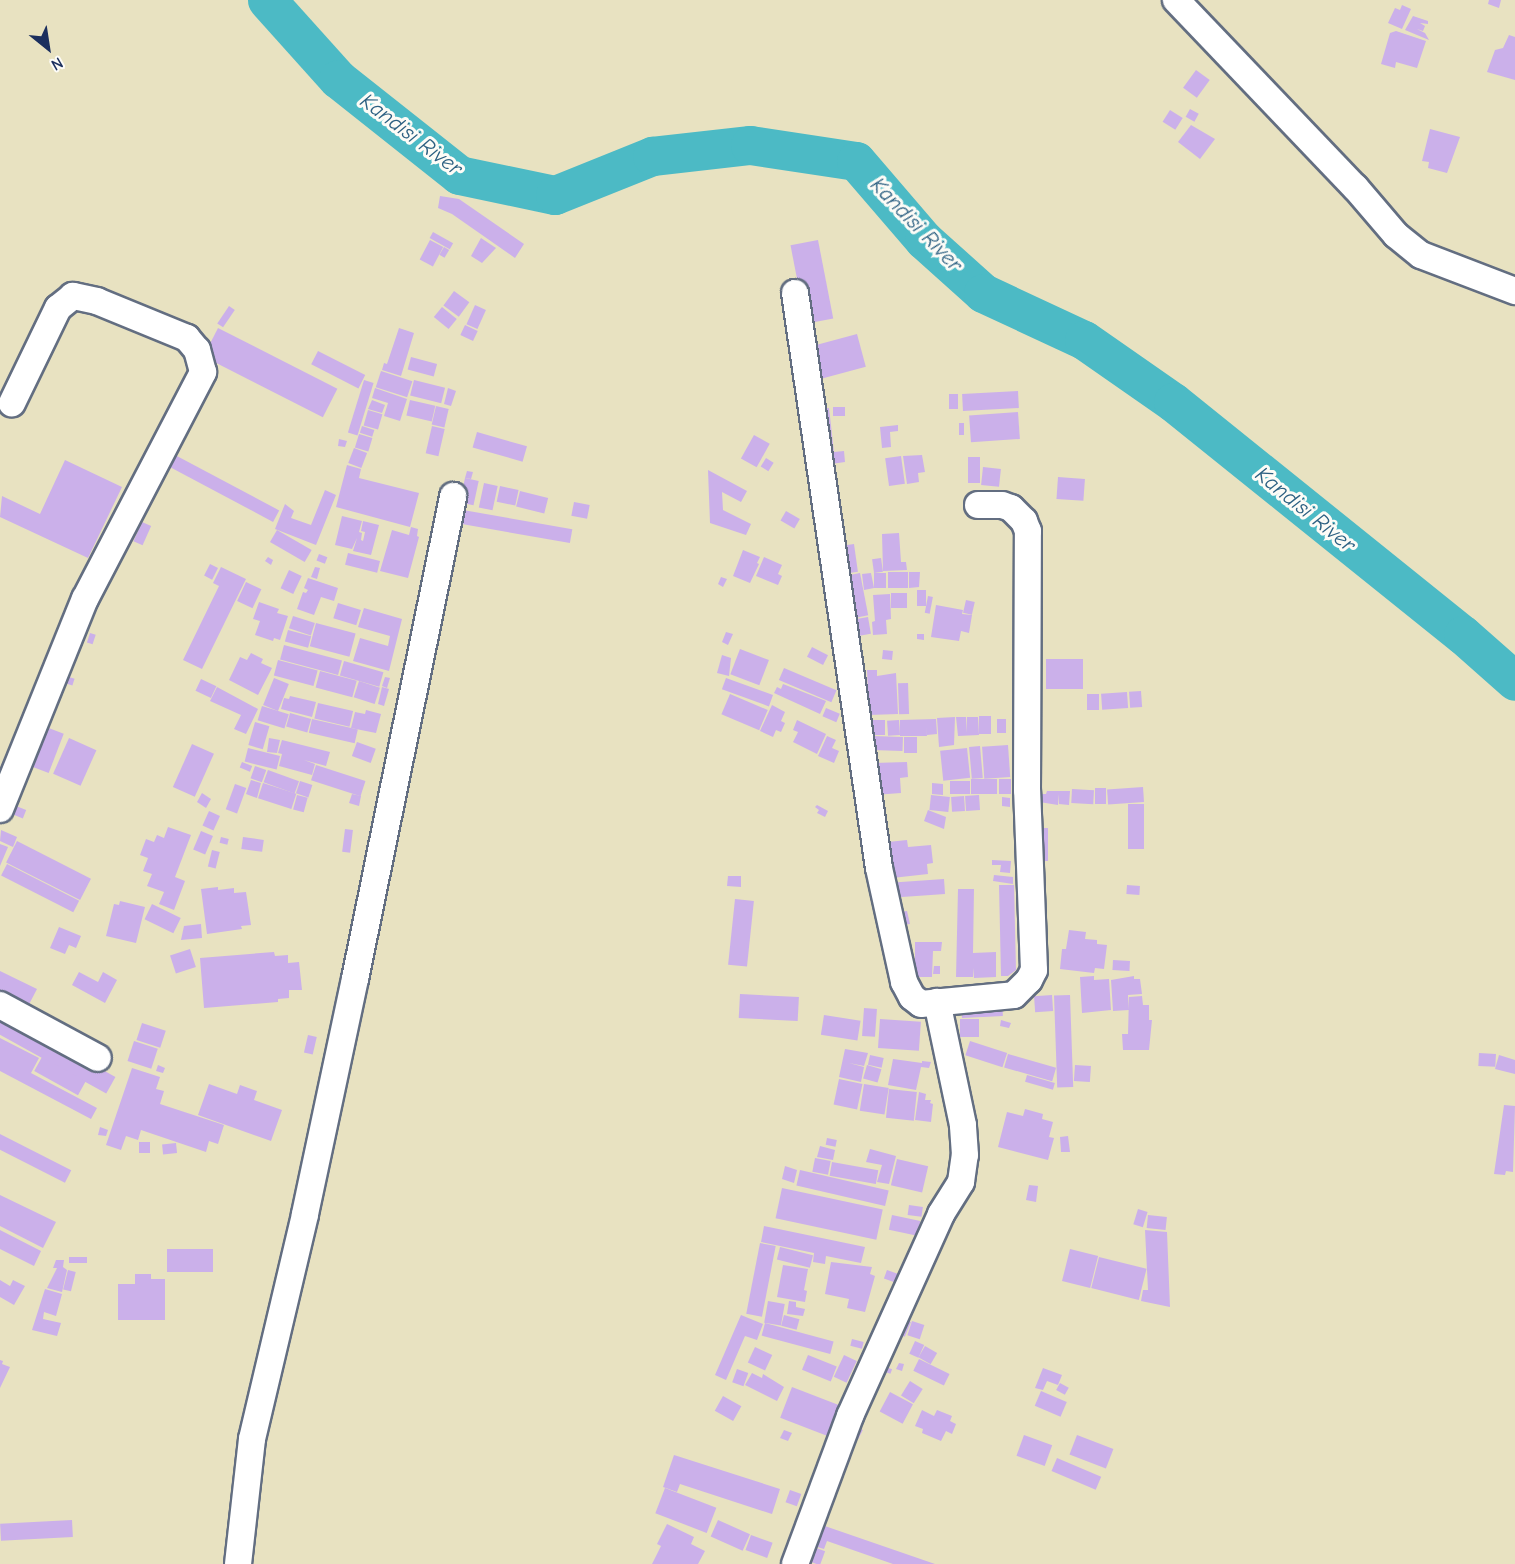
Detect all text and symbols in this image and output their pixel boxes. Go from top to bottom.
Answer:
north arrow [18,18,78,78]
text: N [48,53,66,74]
water label: Kandisi River [355,88,467,182]
water label: Kandisi River [864,172,968,278]
water label: Kandisi River [1250,462,1360,558]

